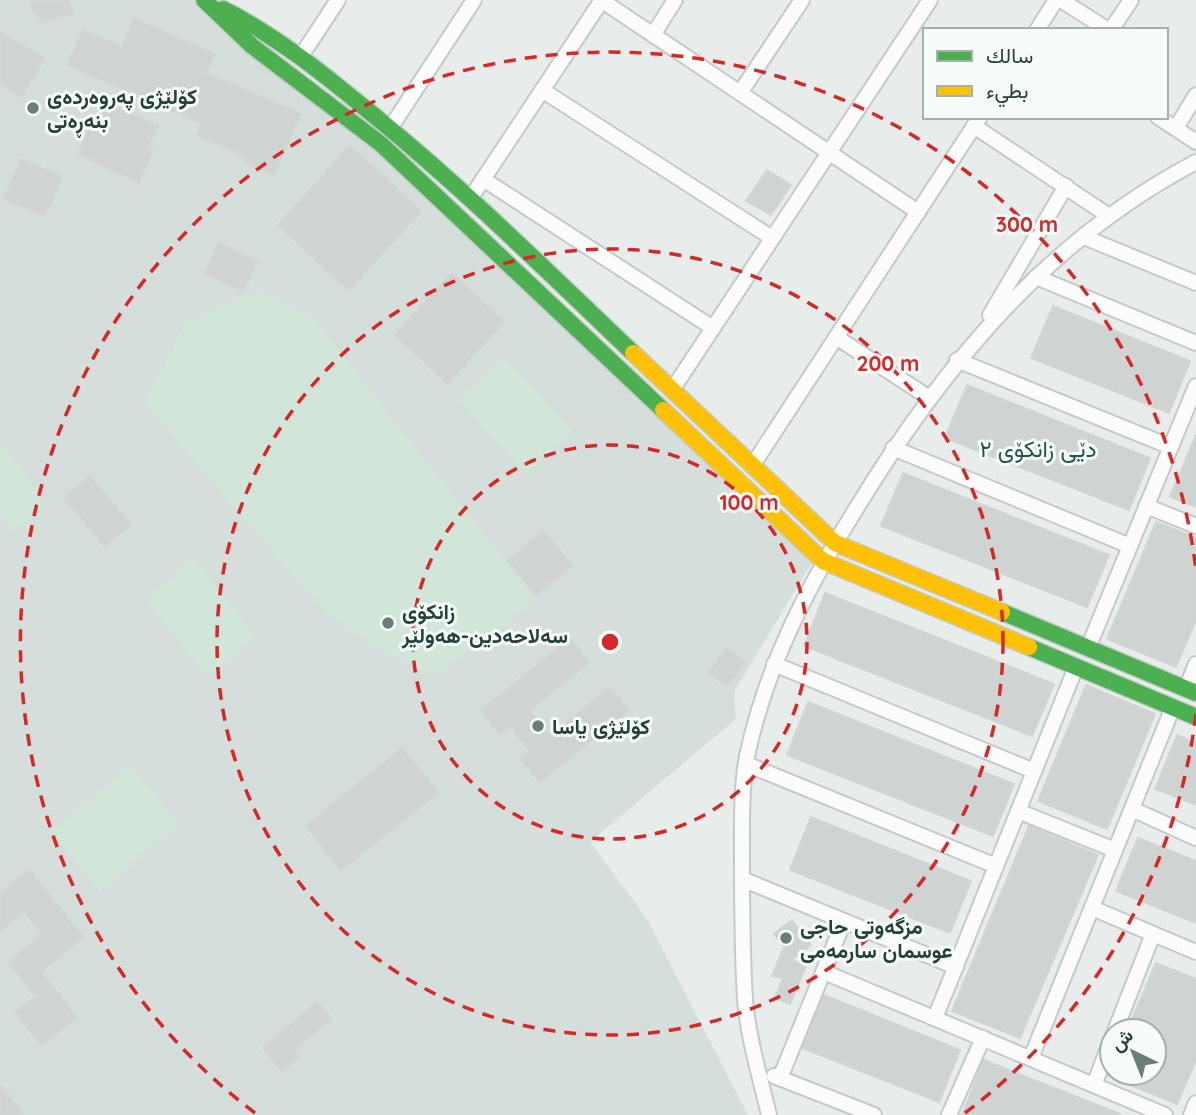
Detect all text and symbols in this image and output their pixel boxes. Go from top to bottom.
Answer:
legend [923,28,1168,119]
text: سالك [986,42,1033,68]
text: بطيء [986,77,1029,108]
place label: کۆلێژی پەروەردەی بنەڕەتی [47,83,197,138]
marker: کۆلێژی پەروەردەی بنەڕەتی [25,100,41,116]
text: 300 m [996,211,1058,237]
text: 200 m [857,350,919,376]
district label: دێی زانکۆی ٢ [979,434,1097,464]
text: 100 m [719,489,779,515]
place label: زانکۆی سەلاحەدین-هەولێر [401,598,568,649]
marker: زانکۆی سەلاحەدین-هەولێر [380,615,396,631]
centre of rings [598,630,622,654]
place label: کۆلێژی یاسا [552,713,650,740]
marker: کۆلێژی یاسا [530,718,546,734]
place label: مزگەوتی حاجی عوسمان سارمەمی [800,913,952,964]
marker: مزگەوتی حاجی عوسمان سارمەمی [778,930,794,946]
north arrow [1098,1017,1168,1087]
text: ش [1105,1023,1138,1056]

